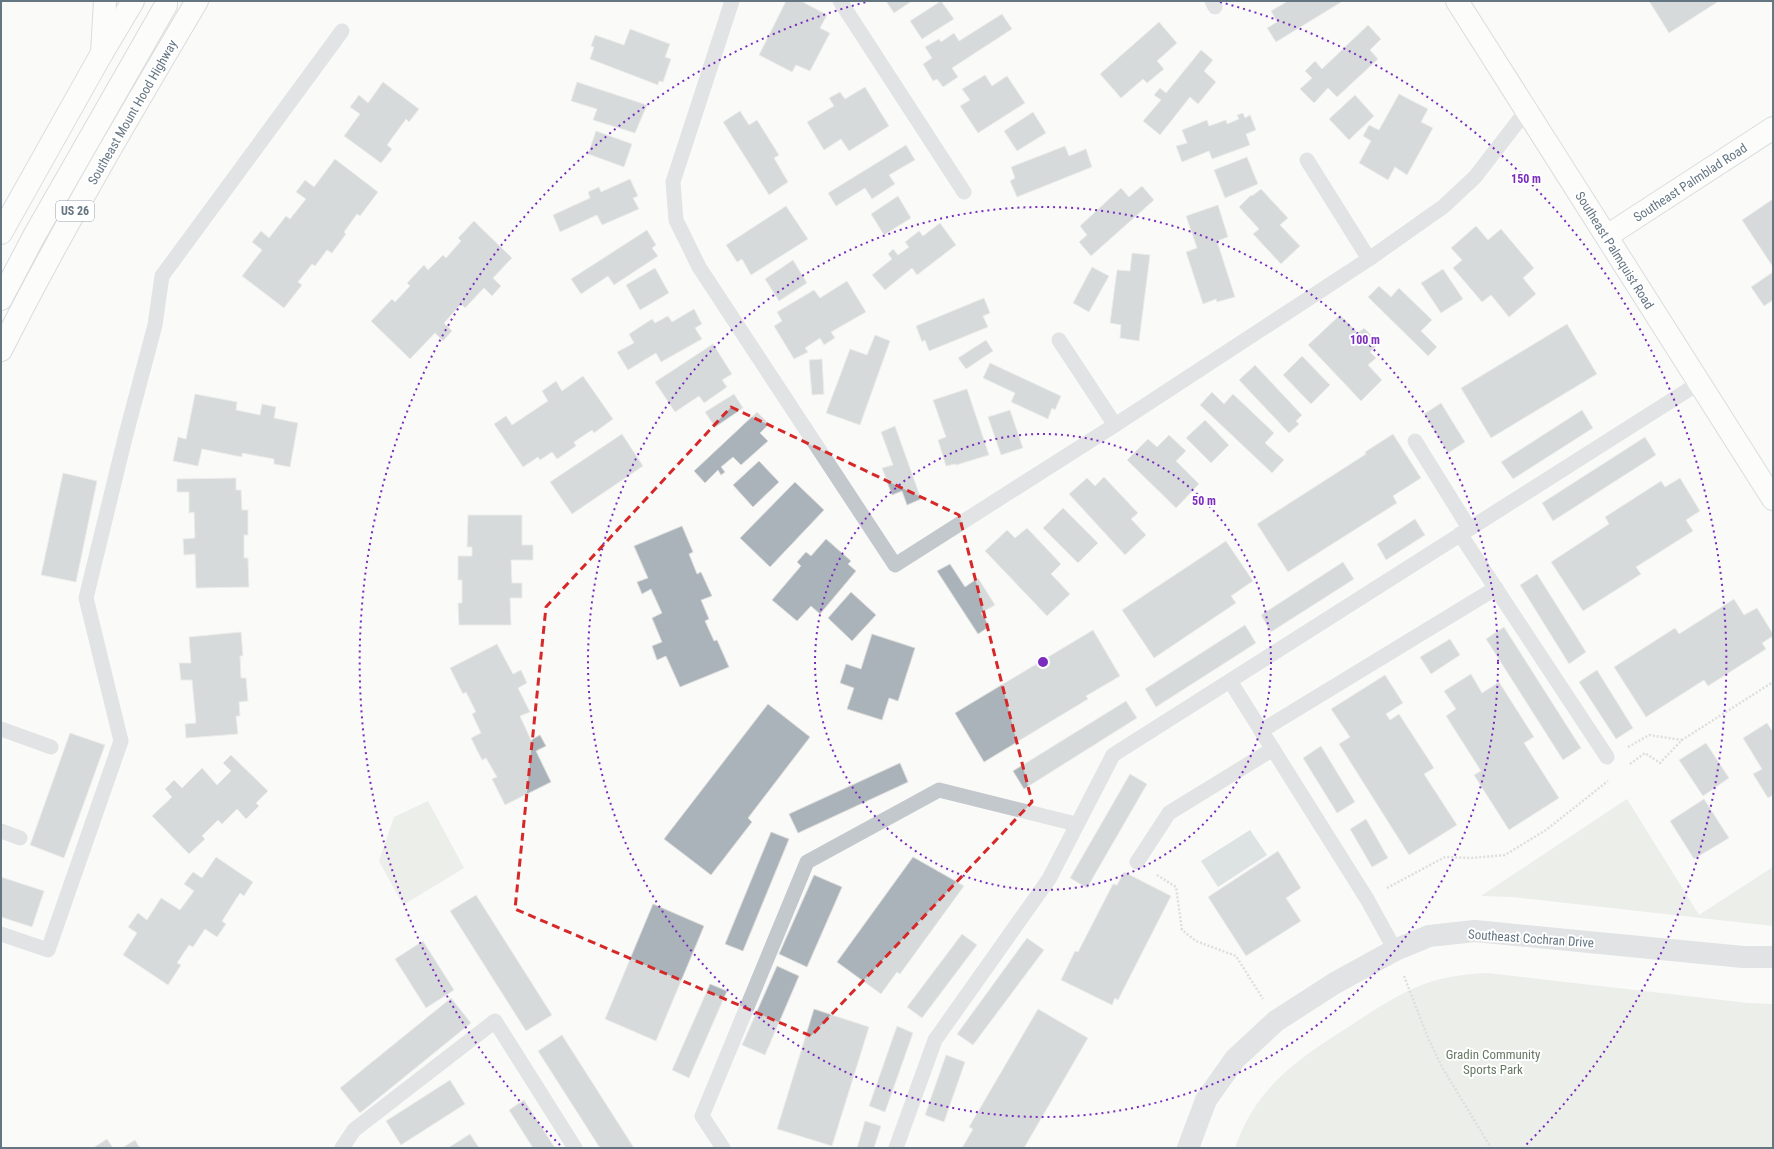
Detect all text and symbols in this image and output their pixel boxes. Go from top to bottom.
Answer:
street label: Southeast Mount Hood Highway [85,37,180,187]
street label: Southeast Palmblad Road [1631,140,1750,225]
text: 150 m [1511,172,1541,186]
street label: Southeast Palmquist Road [1572,189,1657,312]
road number: US 26 [56,201,94,221]
text: 100 m [1350,333,1380,347]
text: 50 m [1192,494,1216,508]
centre of rings [1036,655,1050,669]
street label: Southeast Cochran Drive [1468,927,1594,950]
park label: Gradin Community Sports Park [1446,1047,1541,1077]

